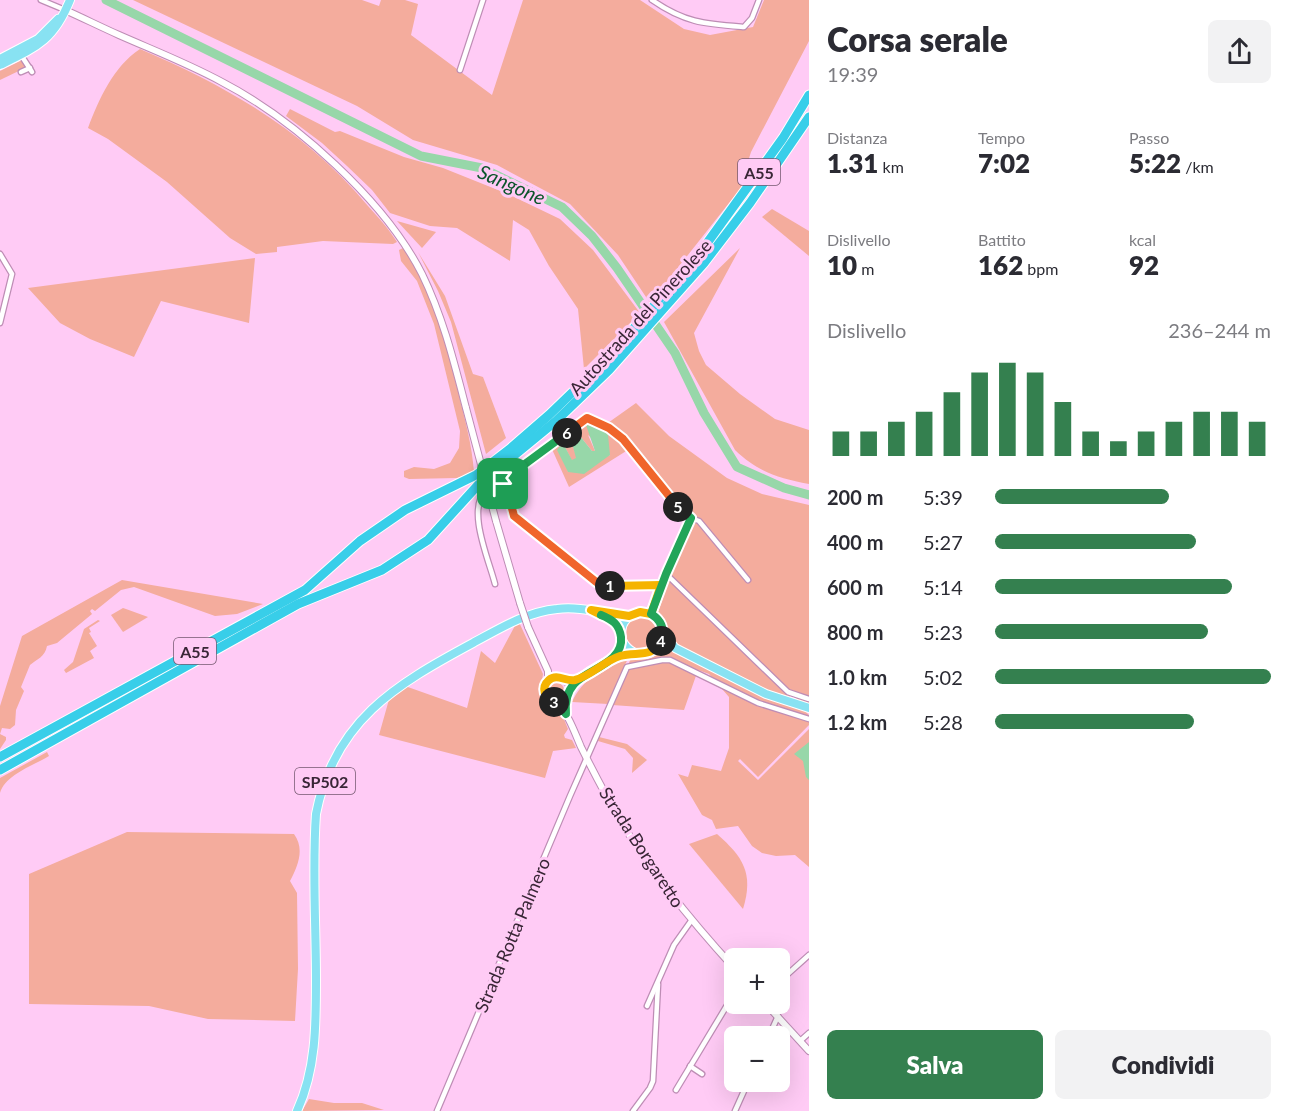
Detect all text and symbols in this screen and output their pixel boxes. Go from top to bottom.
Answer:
text: Corsa serale [827,19,1008,59]
button: share [1208,20,1271,83]
text: 19:39 [827,62,878,86]
text: Distanza [827,128,888,147]
text: Tempo [978,128,1025,147]
text: Passo [1129,128,1169,147]
text: 1.31 [827,147,878,179]
text: 7:02 [978,147,1030,179]
text: 5:22 [1129,147,1181,179]
text: km [878,157,904,176]
text: /km [1181,157,1214,176]
water label: Sangone [475,159,549,209]
road number: A55 [738,159,780,185]
text: Dislivello [827,230,891,249]
text: Battito [978,230,1026,249]
text: kcal [1129,230,1156,249]
street label: Autostrada del Pinerolese [564,234,716,400]
text: 10 [827,249,857,281]
text: 162 [978,249,1023,281]
text: 92 [1129,249,1159,281]
text: m [857,259,874,278]
text: bpm [1023,259,1058,278]
text: Dislivello [827,318,906,342]
text: 236–244 m [1168,318,1271,342]
pin: 6 [552,418,582,448]
text: 6 [562,423,572,442]
pin [477,458,528,509]
icon: arrive [486,467,519,500]
text: 200 m [827,485,883,509]
text: 5:39 [923,485,963,509]
pin: 5 [663,492,693,522]
text: 5 [673,497,683,516]
text: 400 m [827,530,883,554]
text: 5:27 [923,530,963,554]
pin: 1 [595,571,625,601]
text: 600 m [827,575,883,599]
text: 5:14 [923,575,963,599]
text: 1 [605,576,615,595]
text: 800 m [827,620,883,644]
text: 5:23 [923,620,963,644]
pin: 4 [646,626,676,656]
text: 4 [656,631,666,650]
road number: A55 [174,638,216,664]
text: 1.0 km [827,665,887,689]
text: 5:02 [923,665,963,689]
pin: 3 [539,687,569,717]
text: 3 [549,692,559,711]
text: 1.2 km [827,710,887,734]
text: 5:28 [923,710,963,734]
road number: SP502 [295,768,355,794]
street label: Strada Borgaretto [595,783,689,911]
street label: Strada Rotta Palmero [469,854,555,1016]
map controls [724,948,790,1092]
button: + [724,948,790,1014]
button: − [724,1026,790,1092]
button: Salva [827,1030,1043,1099]
button: Condividi [1055,1030,1271,1099]

